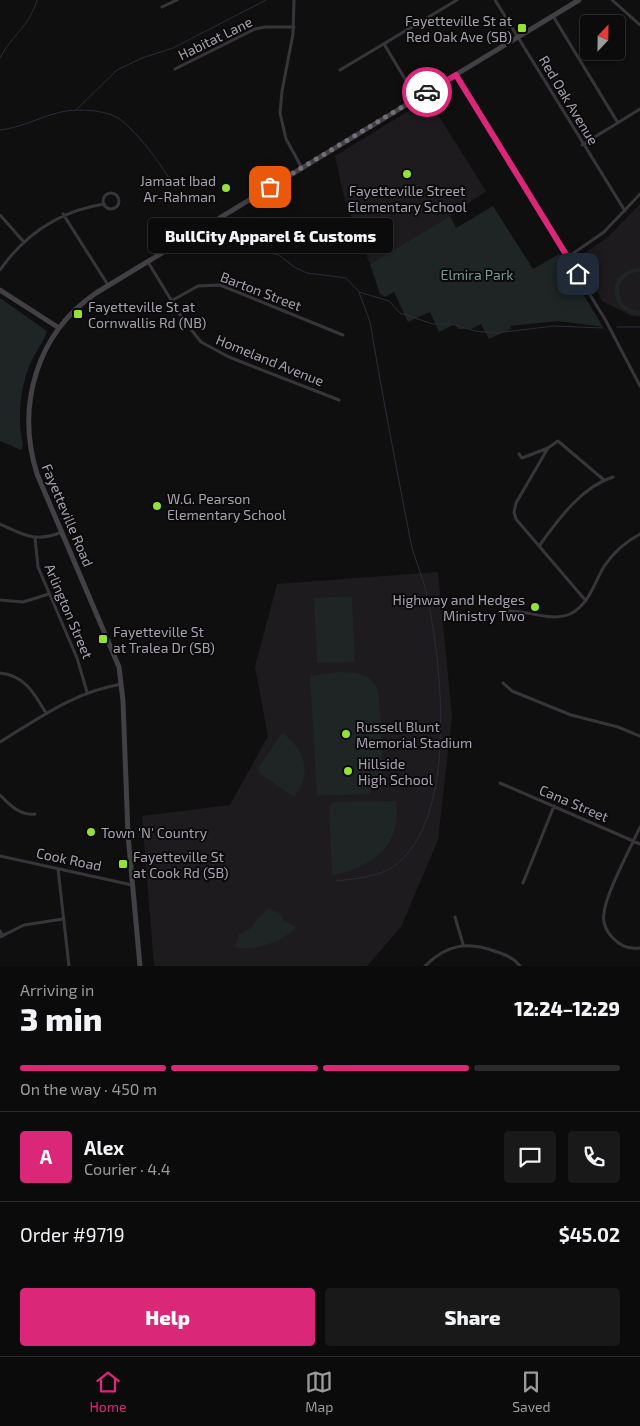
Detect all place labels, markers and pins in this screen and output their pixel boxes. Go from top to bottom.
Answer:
place label: Fayetteville St at Red Oak Ave (SB) [405,12,512,45]
marker: Fayetteville St at Red Oak Ave (SB) [516,22,528,34]
pin [249,166,291,208]
marker: Fayetteville Street Elementary School [401,168,413,180]
place label: Jamaat Ibad Ar-Rahman [140,172,216,205]
marker: Jamaat Ibad Ar-Rahman [220,182,232,194]
place label: Fayetteville Street Elementary School [347,182,467,215]
callout: BullCity Apparel & Customs [148,217,392,252]
pin [557,253,599,295]
place label: Fayetteville St at Cornwallis Rd (NB) [88,298,206,331]
marker: Fayetteville St at Cornwallis Rd (NB) [72,308,84,320]
place label: W.G. Pearson Elementary School [167,490,287,523]
marker: W.G. Pearson Elementary School [151,500,163,512]
place label: Highway and Hedges Ministry Two [393,591,525,624]
marker: Highway and Hedges Ministry Two [529,601,541,613]
place label: Fayetteville St at Tralea Dr (SB) [113,623,215,656]
marker: Fayetteville St at Tralea Dr (SB) [97,633,109,645]
place label: Russell Blunt Memorial Stadium [356,718,472,751]
marker: Russell Blunt Memorial Stadium [340,728,352,740]
place label: Hillside High School [358,755,434,788]
marker: Hillside High School [342,765,354,777]
place label: Town 'N' Country [101,824,208,841]
marker: Town 'N' Country [85,826,97,838]
place label: Fayetteville St at Cook Rd (SB) [133,848,229,881]
marker: Fayetteville St at Cook Rd (SB) [117,858,129,870]

